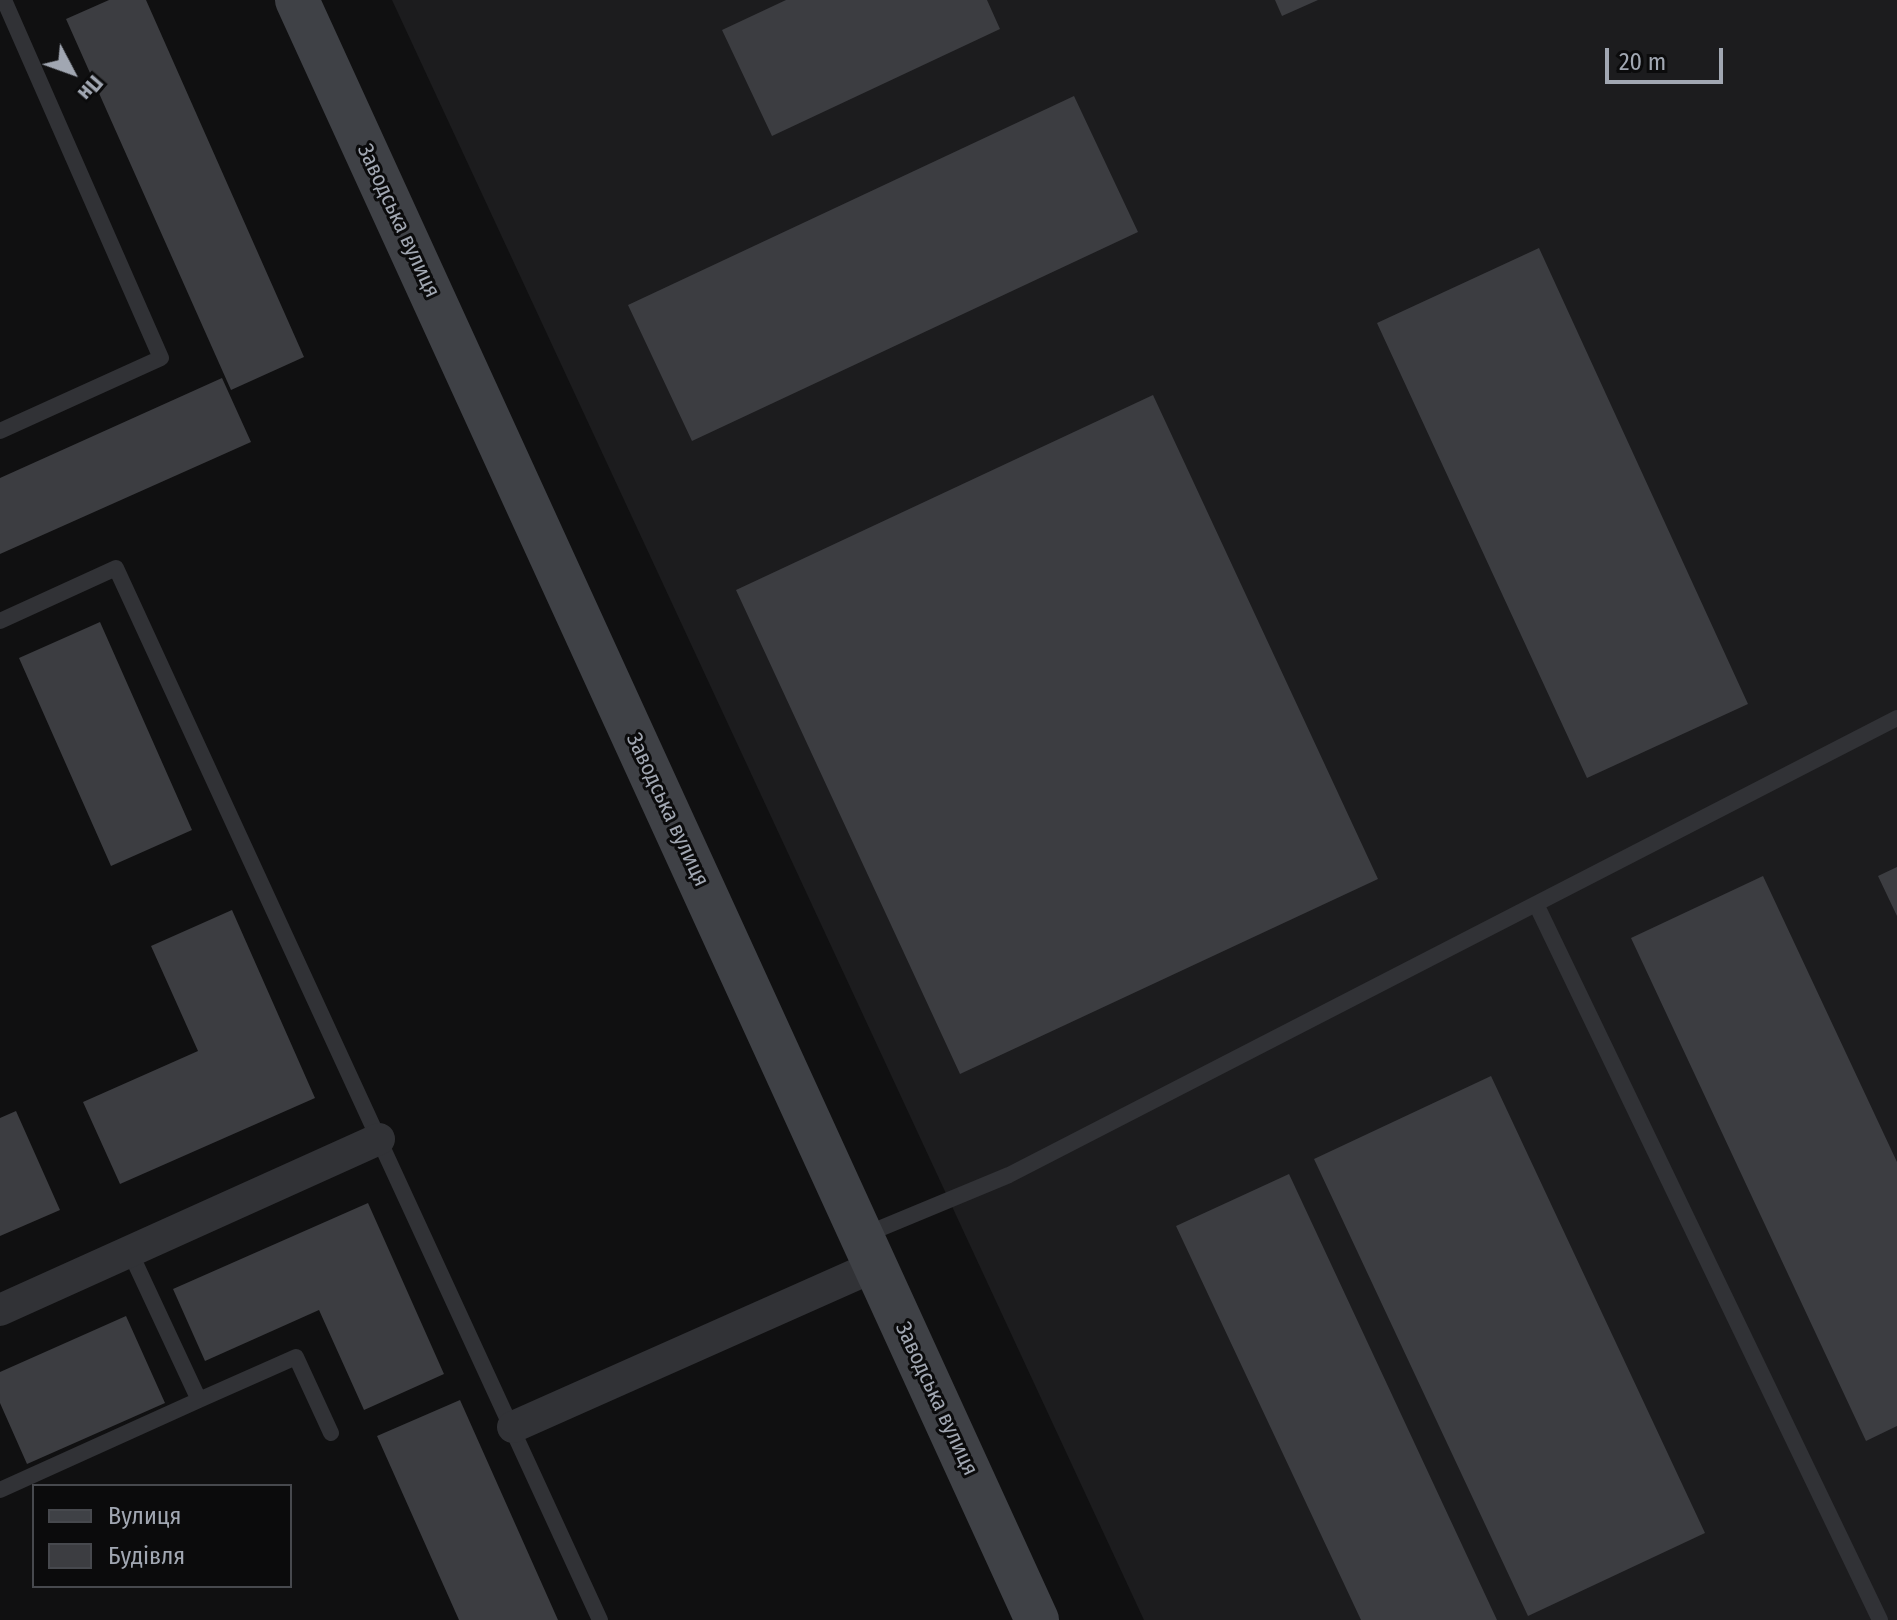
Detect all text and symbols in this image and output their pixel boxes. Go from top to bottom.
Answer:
north arrow [32,32,112,112]
scale bar [1609,32,1727,82]
text: 20 m [1619,48,1666,76]
text: Пн [72,70,109,106]
street label: Заводська вулиця [351,140,445,302]
street label: Заводська вулиця [620,729,714,891]
street label: Заводська вулиця [889,1318,983,1480]
legend [32,1484,292,1588]
text: Вулиця [108,1502,181,1530]
text: Будівля [108,1542,185,1570]

